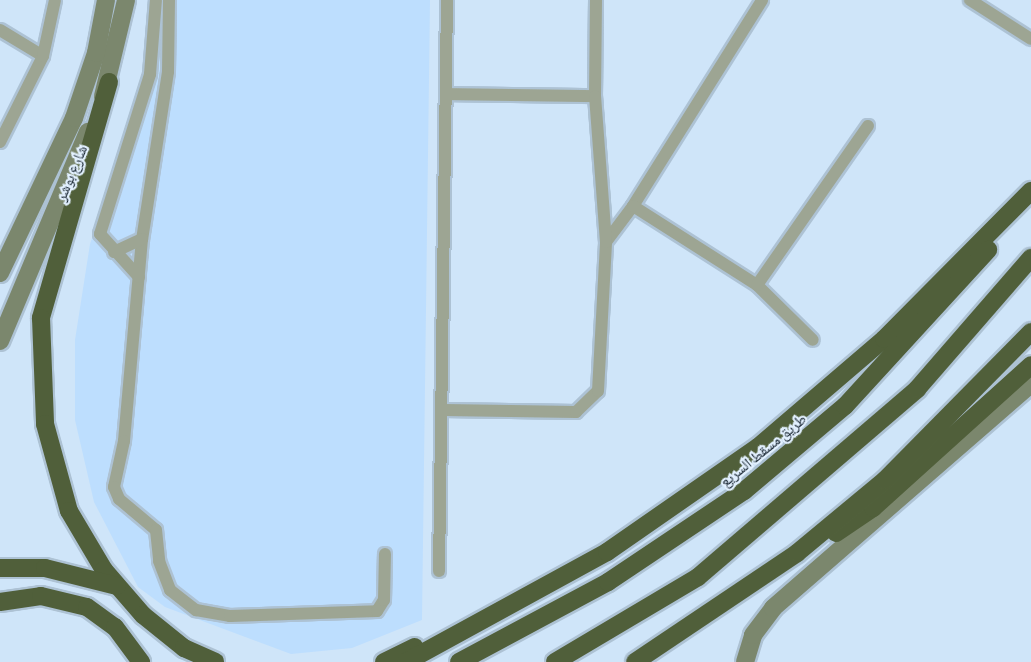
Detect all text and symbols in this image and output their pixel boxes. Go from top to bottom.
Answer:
street label: شارع بوشر [51,143,91,203]
street label: طريق مسقط السريع [716,410,810,490]

